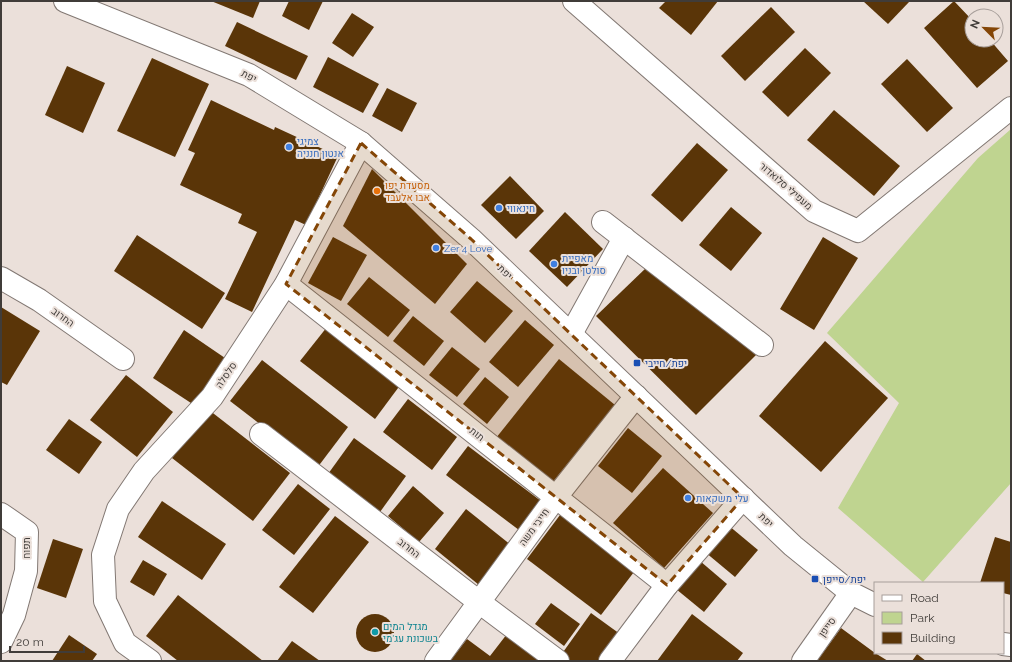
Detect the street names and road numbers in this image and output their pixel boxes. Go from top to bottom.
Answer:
street label: יפת [240,68,258,84]
street label: מעפילי סלואדור [757,160,815,212]
street label: יפת [496,263,514,281]
street label: החרוב [50,305,76,329]
street label: סלסלה [213,360,239,390]
street label: תות [468,425,486,443]
street label: חייבי משה [517,506,551,548]
street label: יפת [757,511,775,529]
street label: החרוב [396,536,422,560]
street label: תפוח [21,537,32,559]
street label: סייפן [816,615,838,639]

